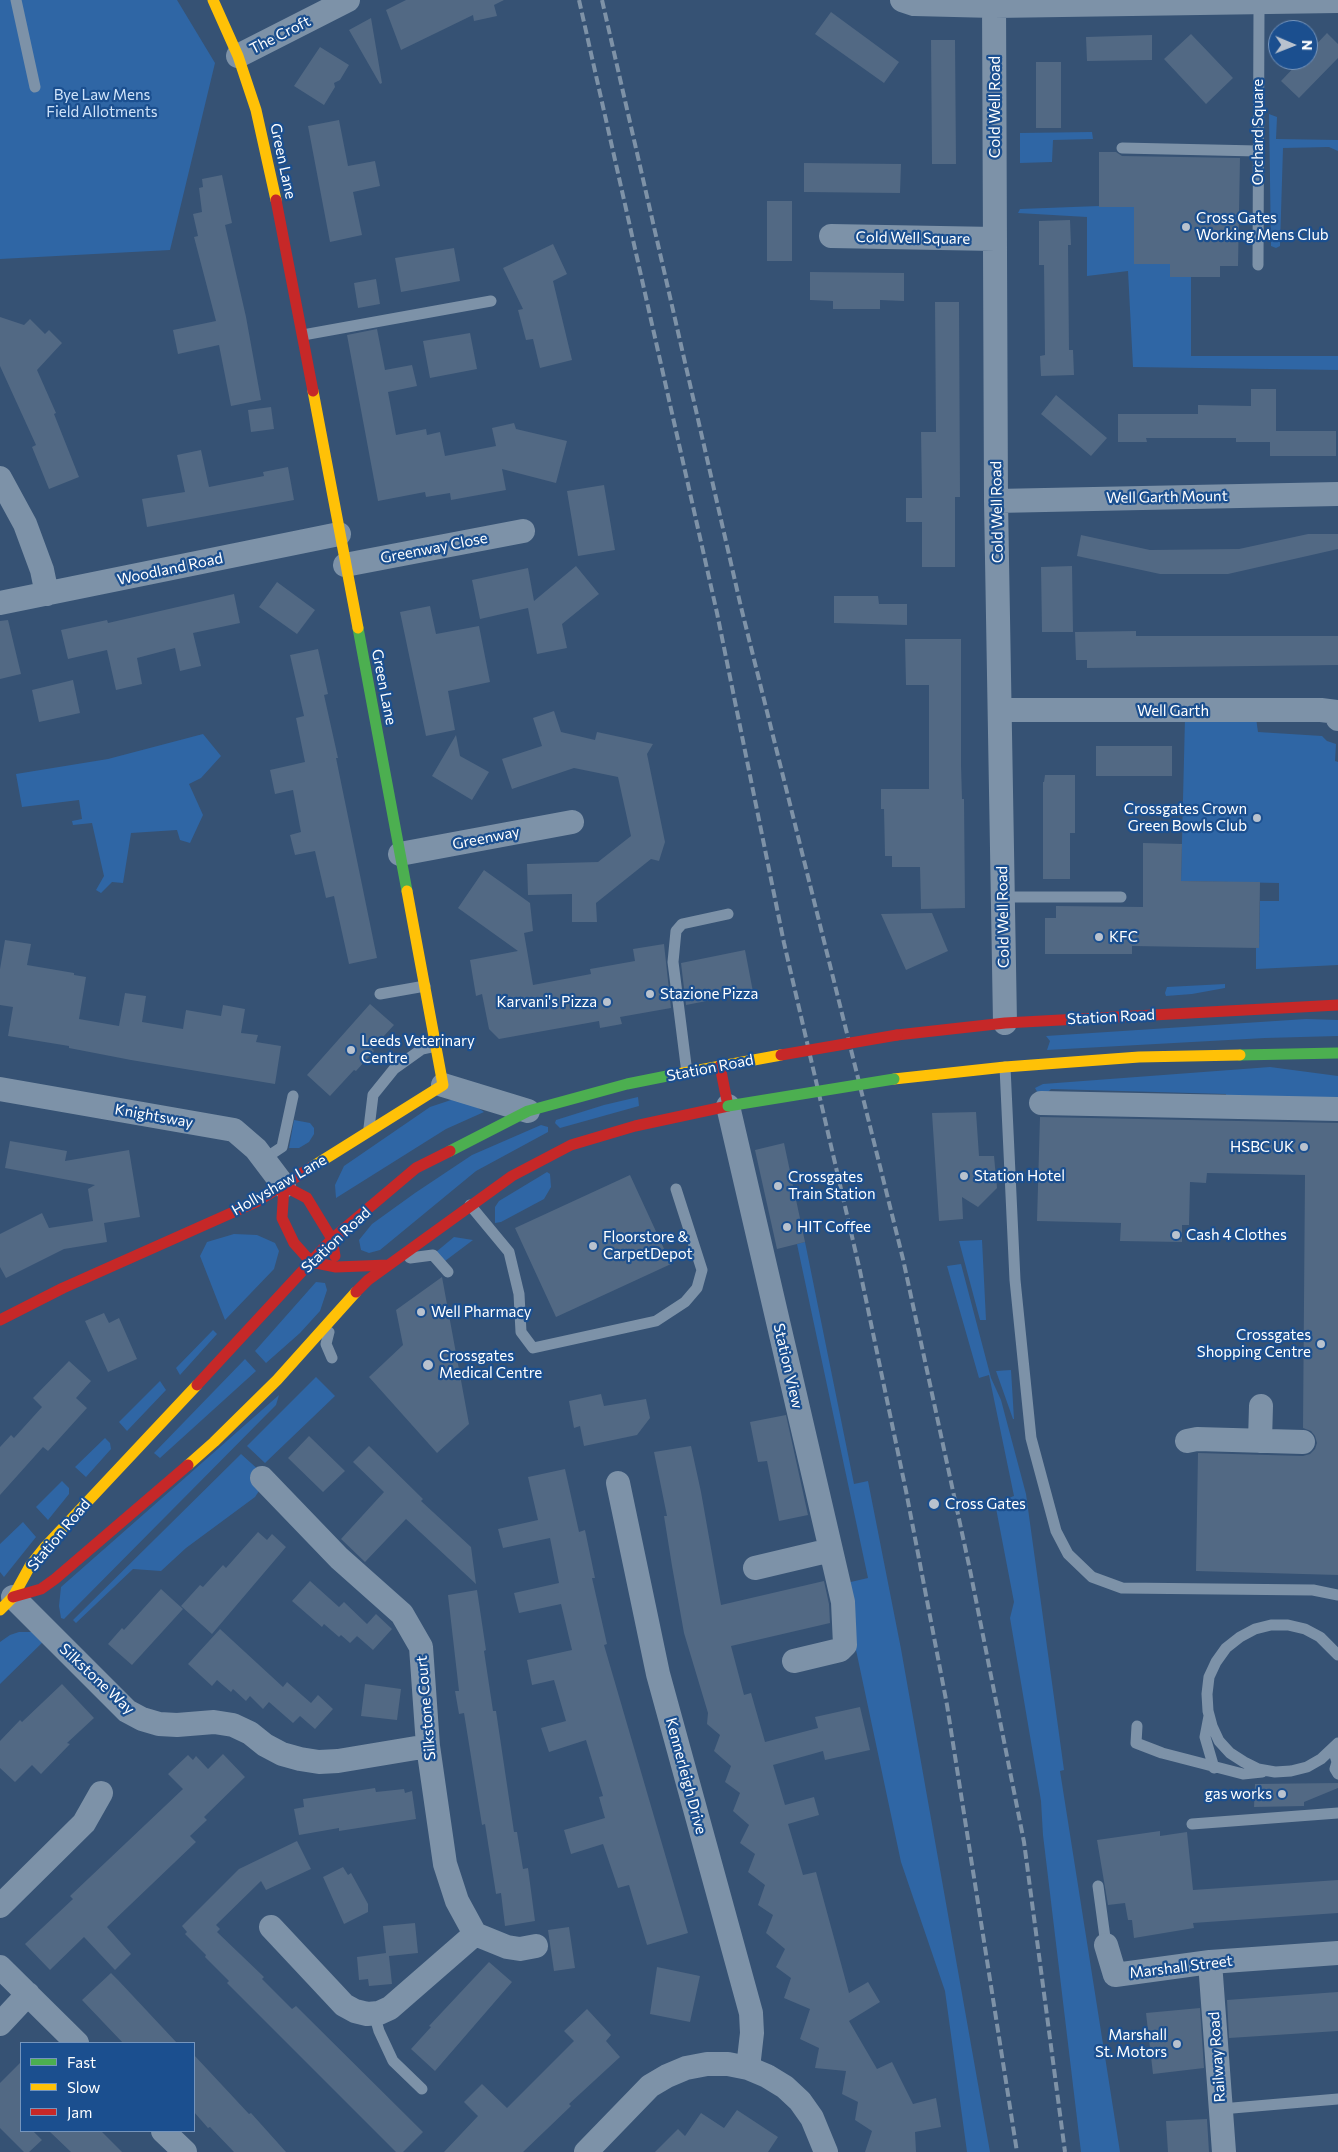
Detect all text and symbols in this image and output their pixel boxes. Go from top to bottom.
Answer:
street label: The Croft [247,12,313,58]
north arrow [1268,20,1318,70]
text: N [1299,40,1316,51]
street label: Cold Well Road [986,56,1004,158]
street label: Orchard Square [1249,79,1267,185]
park label: Bye Law Mens Field Allotments [46,86,158,121]
street label: Green Lane [266,121,300,201]
place label: Cross Gates Working Mens Club [1196,209,1329,244]
marker: Cross Gates Working Mens Club [1180,221,1192,233]
street label: Cold Well Square [856,228,970,248]
street label: Cold Well Road [987,461,1007,563]
street label: Well Garth Mount [1106,487,1228,507]
street label: Greenway Close [379,529,489,567]
street label: Woodland Road [115,549,225,589]
street label: Green Lane [368,648,400,726]
street label: Well Garth [1137,702,1209,720]
place label: Crossgates Crown Green Bowls Club [1124,800,1247,835]
marker: Crossgates Crown Green Bowls Club [1251,812,1263,824]
street label: Greenway [451,823,521,853]
street label: Cold Well Road [993,866,1013,968]
place label: KFC [1109,928,1138,946]
marker: KFC [1093,931,1105,943]
place label: Stazione Pizza [660,985,758,1003]
marker: Stazione Pizza [644,988,656,1000]
place label: Karvani's Pizza [497,993,597,1011]
marker: Karvani's Pizza [601,996,613,1008]
street label: Station Road [1067,1006,1155,1028]
place label: Leeds Veterinary Centre [361,1032,475,1067]
marker: Leeds Veterinary Centre [345,1044,357,1056]
street label: Station Road [665,1051,755,1085]
street label: Knightsway [113,1100,195,1132]
place label: HSBC UK [1230,1138,1294,1156]
marker: HSBC UK [1298,1141,1310,1153]
street label: Hollyshaw Lane [228,1151,330,1219]
place label: Station Hotel [974,1167,1065,1185]
place label: Crossgates Train Station [788,1168,876,1203]
marker: Station Hotel [958,1170,970,1182]
marker: Crossgates Train Station [772,1180,784,1192]
street label: Station Road [298,1203,374,1277]
place label: HIT Coffee [797,1218,871,1236]
marker: HIT Coffee [781,1221,793,1233]
place label: Cash 4 Clothes [1186,1226,1287,1244]
place label: Floorstore & CarpetDepot [603,1228,693,1263]
marker: Cash 4 Clothes [1170,1229,1182,1241]
marker: Floorstore & CarpetDepot [587,1240,599,1252]
place label: Well Pharmacy [431,1303,532,1321]
marker: Well Pharmacy [415,1306,427,1318]
street label: Station View [769,1322,807,1410]
place label: Crossgates Shopping Centre [1197,1326,1311,1361]
marker: Crossgates Shopping Centre [1315,1338,1327,1350]
place label: Crossgates Medical Centre [439,1347,542,1382]
marker: Crossgates Medical Centre [421,1358,435,1372]
street label: Station Road [24,1495,94,1575]
place label: Cross Gates [945,1495,1026,1513]
marker: Cross Gates [927,1497,941,1511]
street label: Silkstone Way [56,1640,138,1718]
street label: Silkstone Court [412,1655,440,1761]
street label: Kennerleigh Drive [662,1716,710,1836]
place label: gas works [1205,1785,1272,1803]
marker: gas works [1276,1788,1288,1800]
street label: Marshall Street [1128,1952,1234,1982]
street label: Railway Road [1205,2011,1229,2103]
place label: Marshall St. Motors [1095,2026,1167,2061]
marker: Marshall St. Motors [1171,2038,1183,2050]
legend [20,2042,195,2132]
text: Fast [67,2053,96,2071]
text: Slow [67,2078,100,2096]
text: Jam [67,2103,92,2121]

